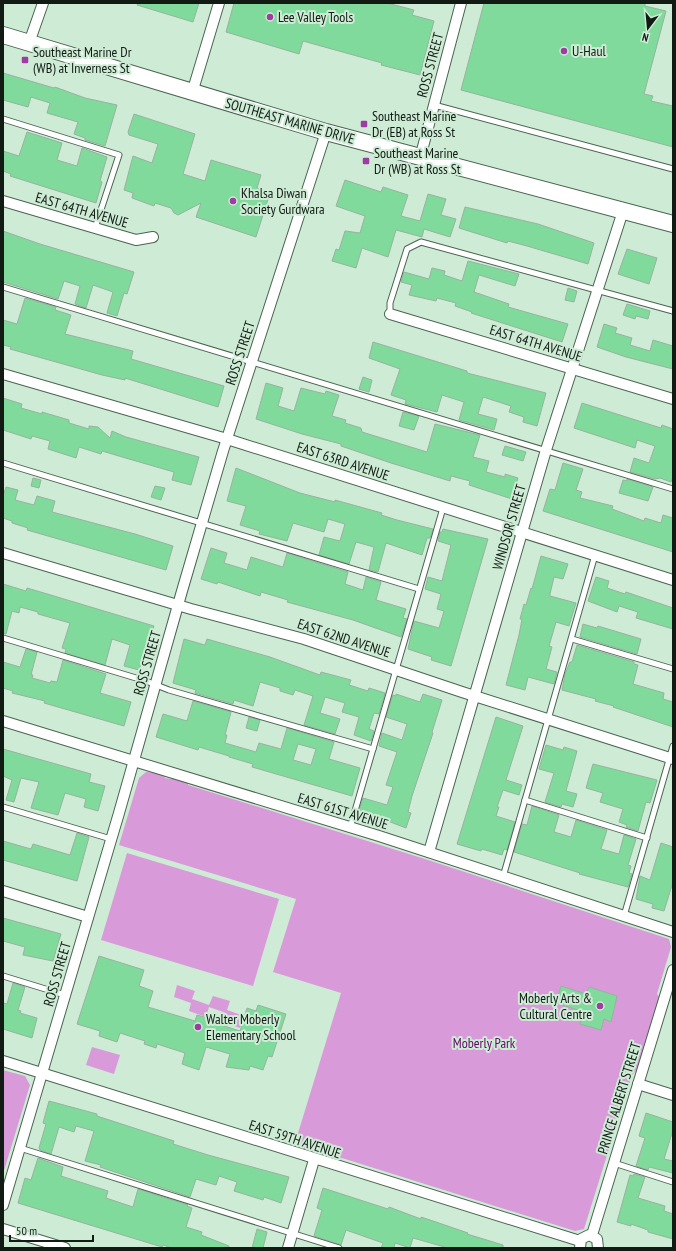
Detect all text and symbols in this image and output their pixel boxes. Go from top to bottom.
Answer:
place label: Lee Valley Tools [278,8,353,26]
north arrow [628,8,668,48]
marker: Lee Valley Tools [265,12,275,22]
street label: ROSS STREET [413,30,447,99]
text: N [640,30,650,45]
place label: U-Haul [572,42,607,60]
place label: Southeast Marine Dr (WB) at Inverness St [33,43,132,77]
marker: U-Haul [559,46,569,56]
marker: Southeast Marine Dr (WB) at Inverness St [20,55,30,65]
street label: SOUTHEAST MARINE DRIVE [223,94,357,148]
place label: Southeast Marine Dr (EB) at Ross St [372,107,457,141]
marker: Southeast Marine Dr (EB) at Ross St [359,119,369,129]
place label: Southeast Marine Dr (WB) at Ross St [374,144,461,178]
marker: Southeast Marine Dr (WB) at Ross St [361,156,371,166]
place label: Khalsa Diwan Society Gurdwara [241,184,325,218]
street label: EAST 64TH AVENUE [33,188,131,232]
marker: Khalsa Diwan Society Gurdwara [228,196,238,206]
street label: ROSS STREET [221,318,259,387]
street label: EAST 64TH AVENUE [488,320,584,366]
street label: EAST 63RD AVENUE [295,438,391,484]
street label: WINDSOR STREET [488,481,530,572]
street label: EAST 62ND AVENUE [295,614,393,662]
street label: ROSS STREET [129,628,165,697]
street label: EAST 61ST AVENUE [296,789,390,833]
street label: ROSS STREET [39,939,75,1008]
place label: Moberly Arts & Cultural Centre [519,989,592,1023]
marker: Moberly Arts & Cultural Centre [595,1001,605,1011]
place label: Walter Moberly Elementary School [206,1010,296,1044]
marker: Walter Moberly Elementary School [193,1022,203,1032]
park label: Moberly Park [453,1034,516,1052]
street label: PRINCE ALBERT STREET [593,1039,645,1156]
street label: EAST 59TH AVENUE [247,1116,343,1162]
scale bar [10,1217,93,1243]
text: 50 m [16,1223,37,1238]

